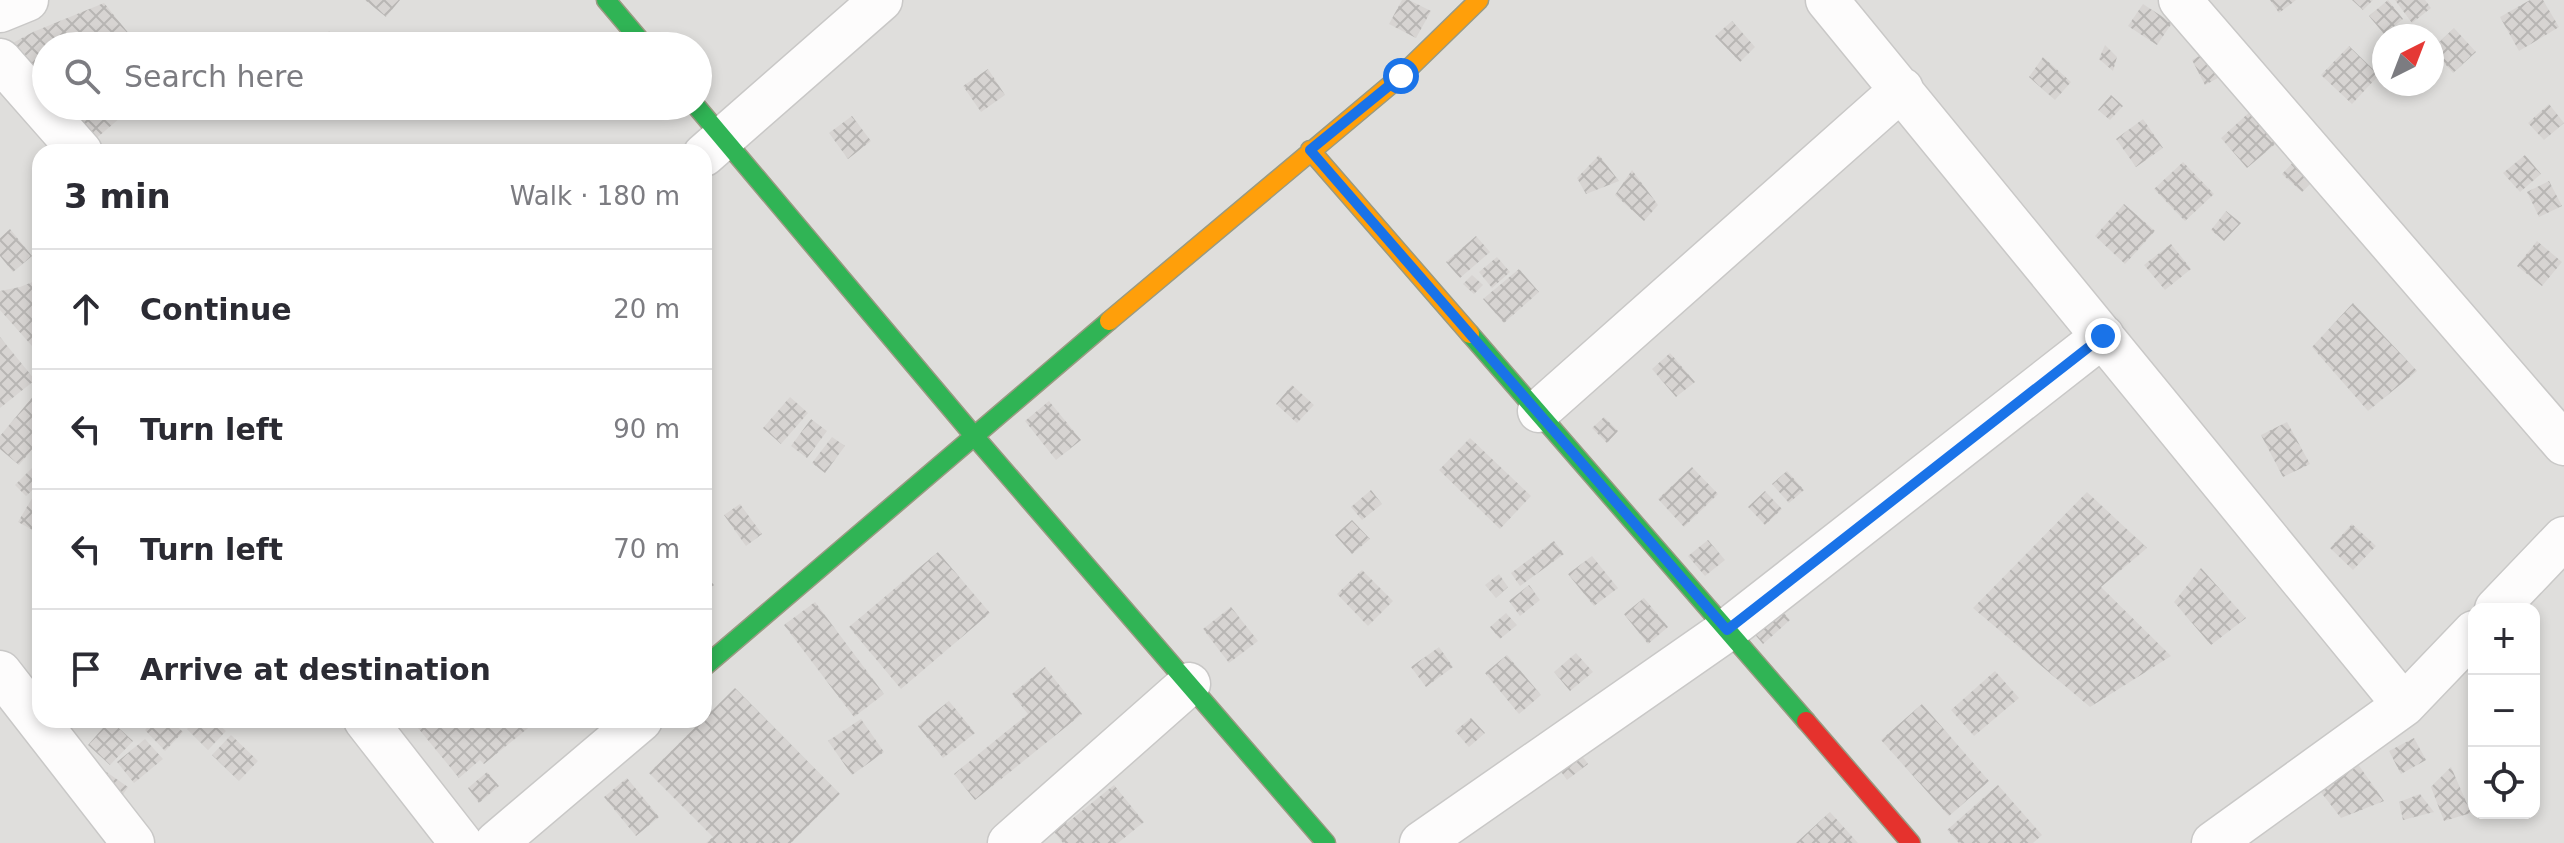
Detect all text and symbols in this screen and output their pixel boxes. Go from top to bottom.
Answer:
north arrow [2372,24,2444,96]
search box [32,32,712,120]
icon: search [60,54,104,98]
route start [1383,58,1419,94]
text: Search here [124,59,304,94]
text: 3 min [64,176,171,216]
text: Walk · 180 m [510,181,680,211]
icon: ahead [64,287,108,331]
text: Continue [140,292,292,327]
text: 20 m [613,294,680,324]
route end [2085,318,2121,354]
icon: left [64,407,108,451]
text: Turn left [140,412,283,447]
text: 90 m [613,414,680,444]
icon: left [64,527,108,571]
text: Turn left [140,532,283,567]
text: 70 m [613,534,680,564]
map controls [2468,603,2540,819]
button: + [2468,603,2540,675]
icon: arrive [64,647,108,691]
text: Arrive at destination [140,652,491,687]
button: − [2468,675,2540,747]
button: locate [2468,747,2540,819]

